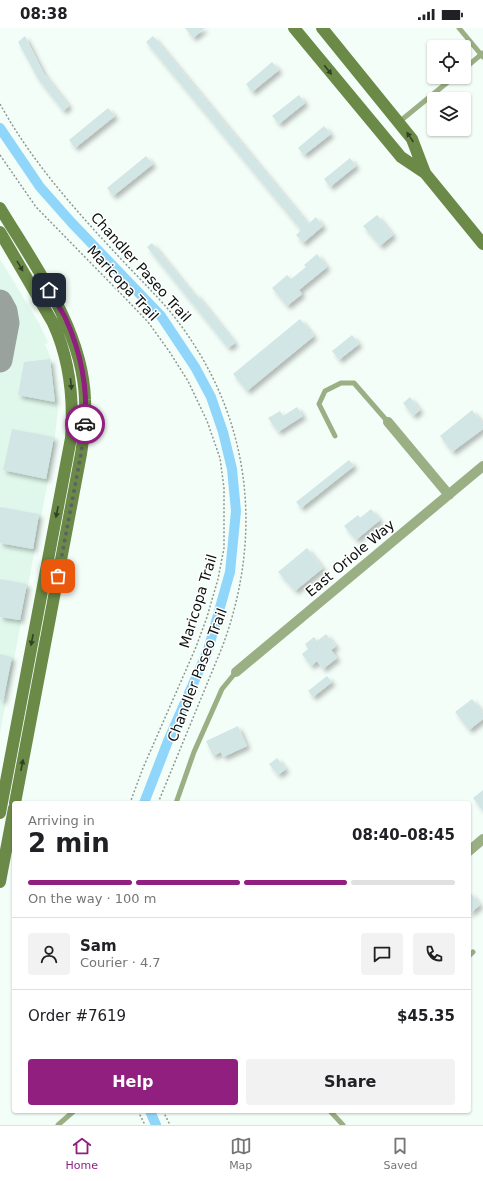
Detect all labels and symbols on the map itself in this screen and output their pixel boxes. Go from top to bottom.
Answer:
one-way arrow [324,65,333,76]
one-way arrow [406,132,414,142]
street label: Chandler Paseo Trail [88,209,194,325]
street label: Maricopa Trail [84,242,162,324]
one-way arrow [16,260,23,272]
pin [32,273,66,307]
one-way arrow [68,378,74,390]
courier [65,404,105,444]
one-way arrow [53,506,59,519]
street label: East Oriole Way [302,516,398,600]
street label: Maricopa Trail [176,552,220,650]
pin [41,559,75,593]
street label: Chandler Paseo Trail [164,606,230,744]
one-way arrow [29,634,35,646]
one-way arrow [19,759,25,771]

